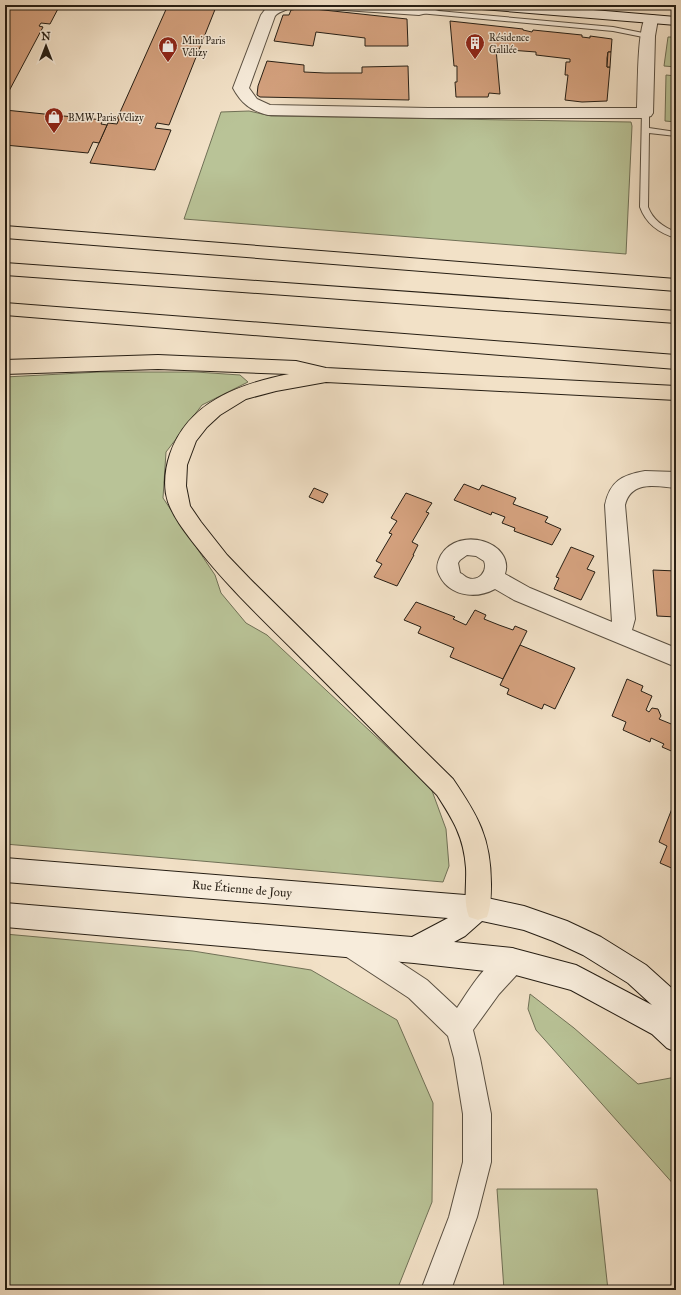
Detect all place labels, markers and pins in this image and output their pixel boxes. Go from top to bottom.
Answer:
building icon: Résidence Galilée [464,32,486,60]
place label: Résidence Galilée [489,32,529,56]
shop icon: Mini Paris Vélizy [157,35,179,63]
place label: Mini Paris Vélizy [181,35,226,59]
shop icon: BMW Paris Vélizy [43,106,65,134]
place label: BMW Paris Vélizy [68,112,144,124]

